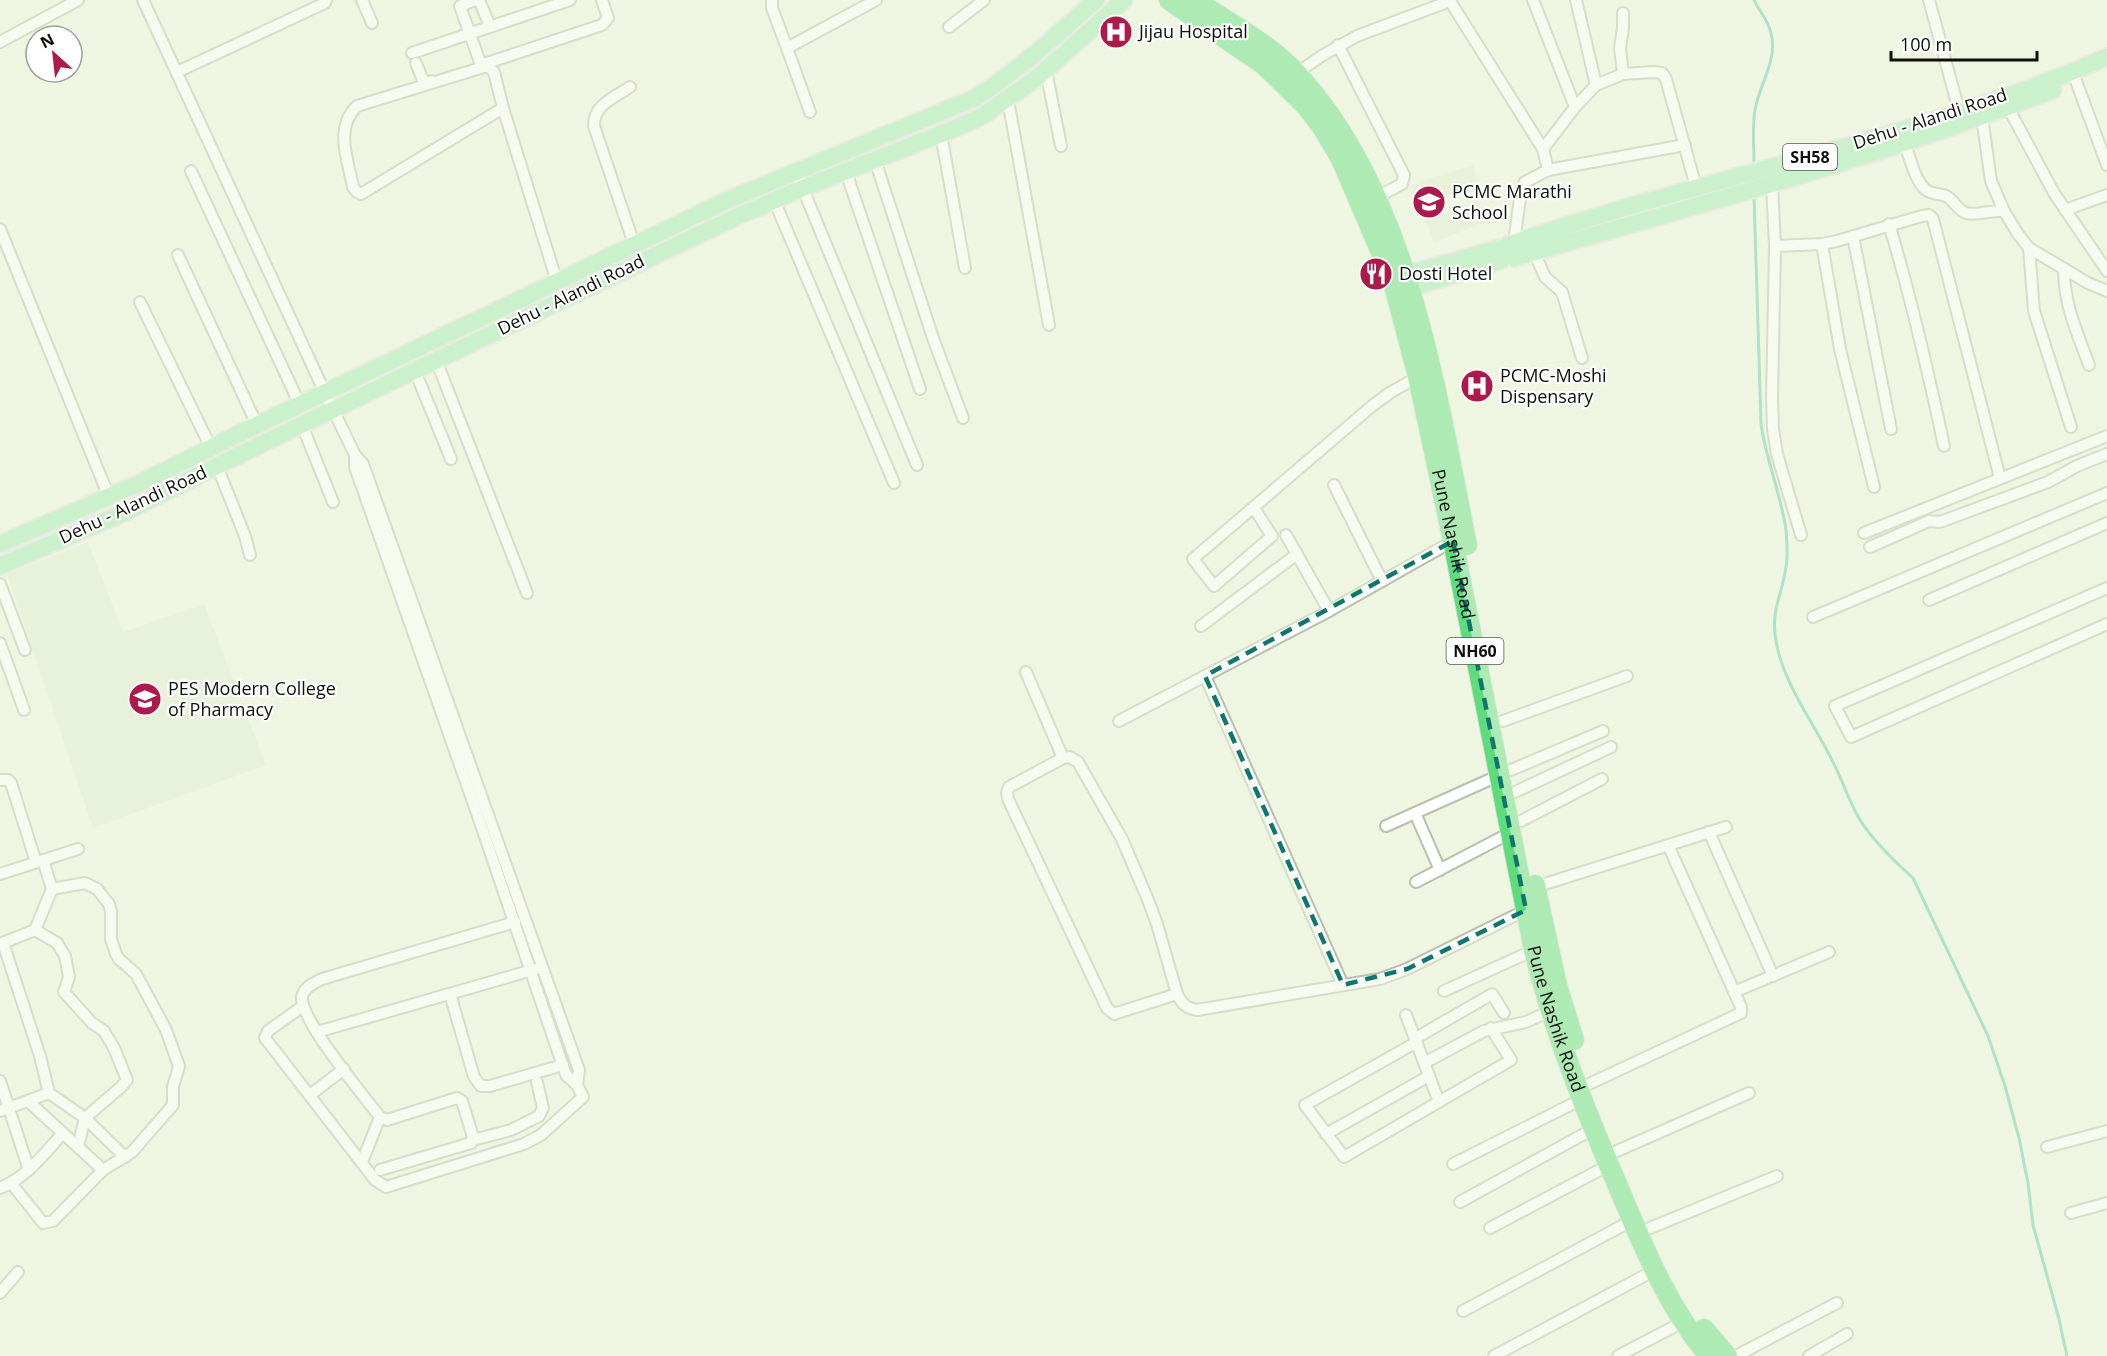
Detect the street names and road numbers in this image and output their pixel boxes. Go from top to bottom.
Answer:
street label: Dehu - Alandi Road [1850,82,2010,154]
road number: SH58 [1783,144,1837,170]
street label: Dehu - Alandi Road [493,248,648,340]
street label: Dehu - Alandi Road [55,459,210,549]
street label: Pune Nashik Road [1427,467,1481,621]
road number: NH60 [1446,638,1504,664]
street label: Pune Nashik Road [1522,943,1591,1095]

